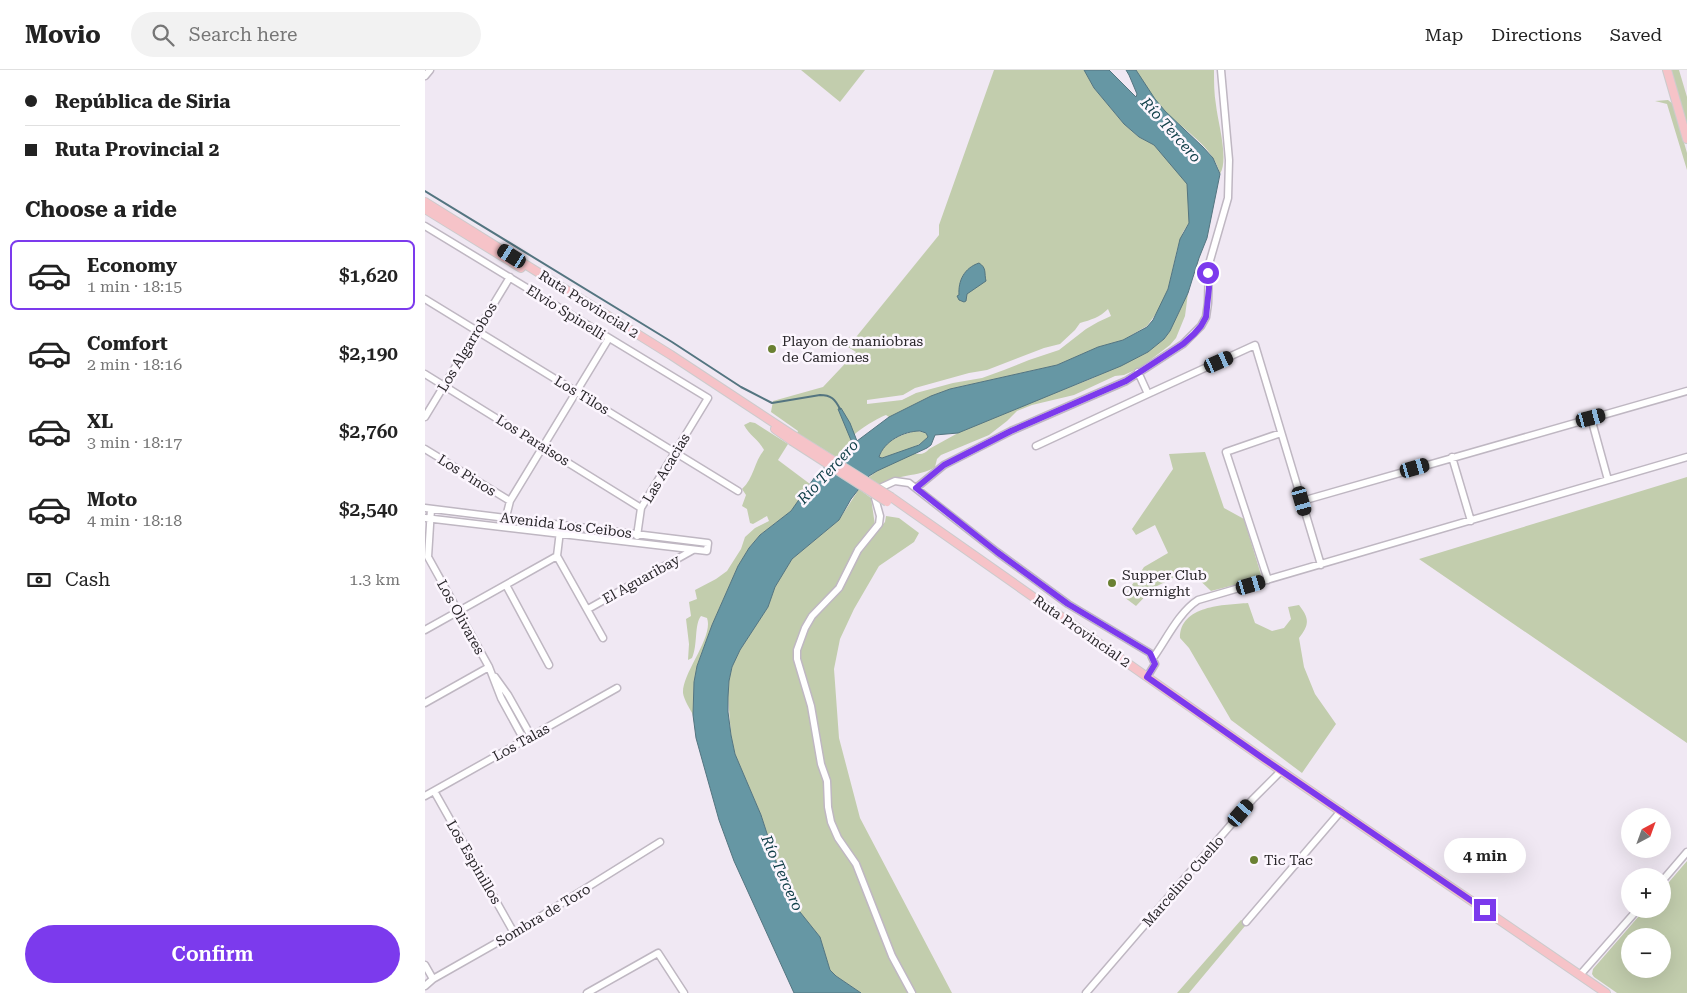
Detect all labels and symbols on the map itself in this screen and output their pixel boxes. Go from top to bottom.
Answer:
water label: Río Tercero [1136,93,1205,166]
car [495,242,528,270]
route start [1197,262,1219,284]
street label: Ruta Provincial 2 [536,267,642,341]
street label: Elvio Spinelli [524,281,609,343]
street label: Los Algarrobos [434,299,500,395]
place label: Playon de maniobras de Camiones [782,333,924,365]
marker: Playon de maniobras de Camiones [766,343,778,355]
car [1202,349,1235,375]
street label: Los Tilos [552,372,613,418]
car [1574,407,1607,429]
street label: Los Paraisos [493,411,573,469]
street label: Las Acacias [639,430,693,506]
water label: Río Tercero [793,436,862,509]
street label: Los Pinos [435,451,499,499]
car [1398,457,1431,479]
car [1290,485,1313,517]
street label: Avenida Los Ceibos [499,509,633,541]
street label: El Aguaribay [600,551,683,607]
place label: Supper Club Overnight [1122,567,1207,599]
car [1234,574,1267,596]
street label: Los Olivares [434,577,488,657]
marker: Supper Club Overnight [1106,577,1118,589]
street label: Ruta Provincial 2 [1030,592,1134,671]
street label: Los Talas [490,720,552,764]
car [1225,797,1256,829]
north arrow [1621,808,1671,858]
street label: Los Espinillos [444,817,505,907]
water label: Río Tercero [757,831,807,914]
street label: Marcelino Cuello [1139,832,1227,930]
callout: 4 min [1444,838,1526,872]
place label: Tic Tac [1264,852,1313,868]
marker: Tic Tac [1248,854,1260,866]
street label: Sombra de Toro [493,881,593,949]
route end [1474,899,1496,921]

